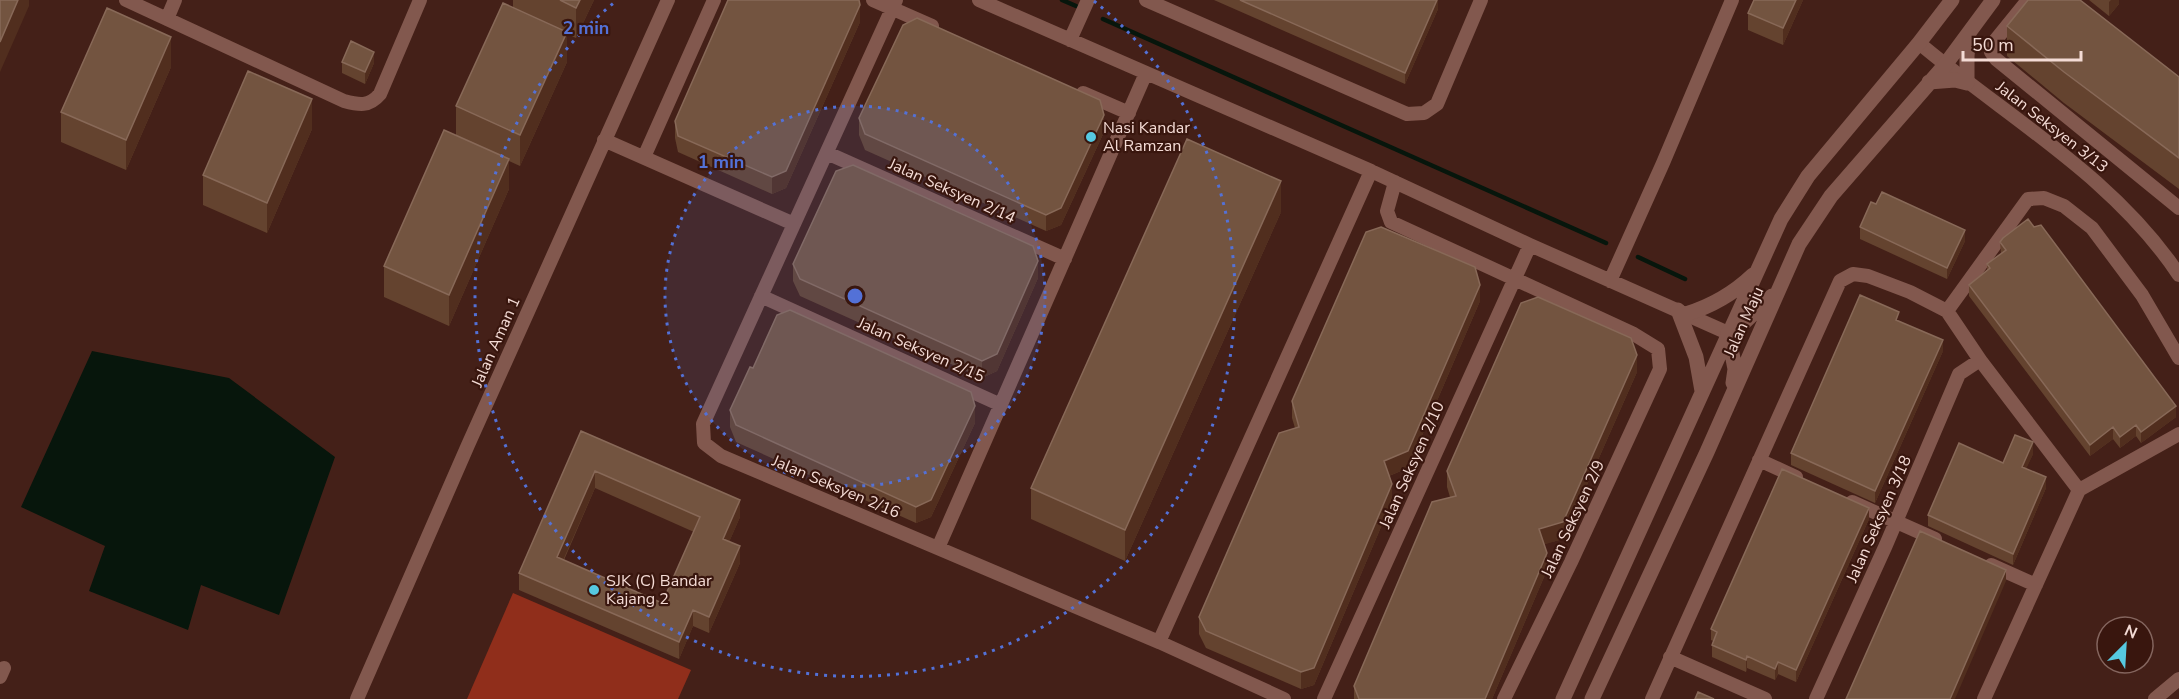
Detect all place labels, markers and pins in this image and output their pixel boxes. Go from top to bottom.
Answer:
place label: Nasi Kandar Al Ramzan [1103,117,1190,157]
marker: Nasi Kandar Al Ramzan [1084,130,1098,144]
centre of rings [845,286,865,306]
place label: SJK (C) Bandar Kajang 2 [606,570,712,610]
marker: SJK (C) Bandar Kajang 2 [587,583,601,597]

